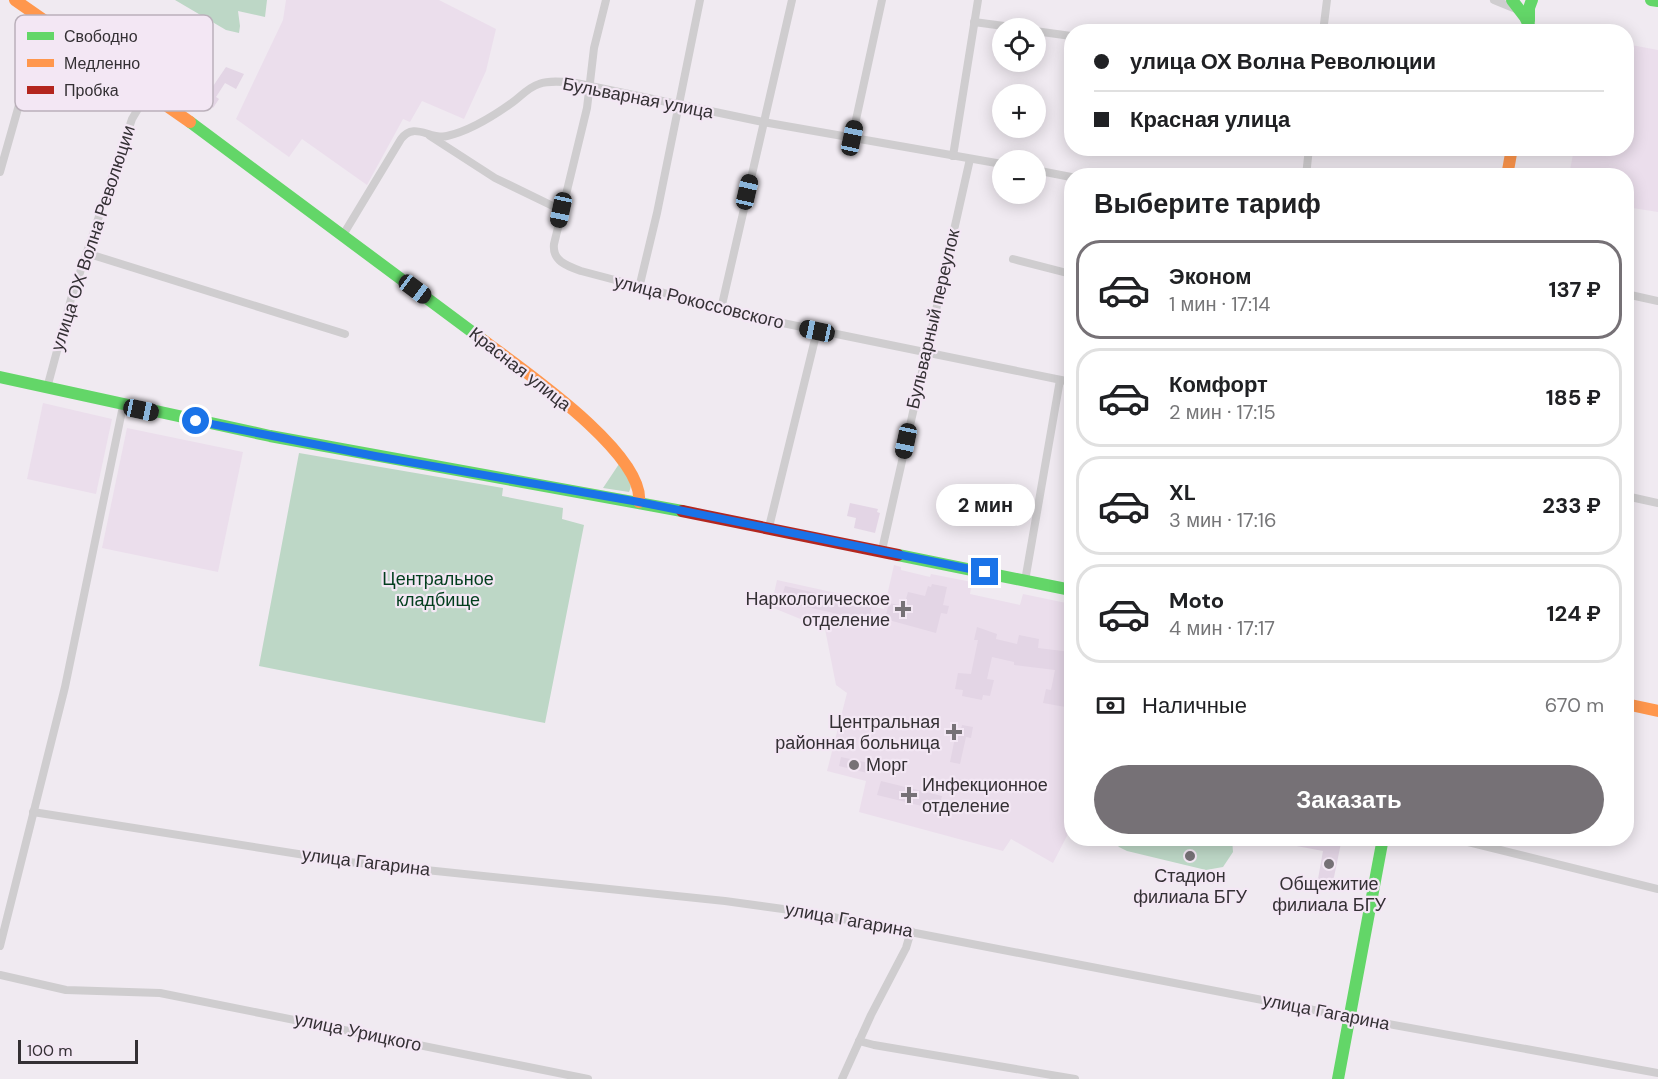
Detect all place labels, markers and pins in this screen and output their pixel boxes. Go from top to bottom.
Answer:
place label: Наркологическое отделение [745,587,890,632]
marker: Наркологическое отделение [894,600,912,618]
place label: Центральная районная больница [775,710,941,755]
marker: Центральная районная больница [945,723,963,741]
place label: Морг [866,753,908,777]
marker: Морг [847,758,861,772]
place label: Инфекционное отделение [922,773,1048,818]
marker: Инфекционное отделение [900,786,918,804]
marker: Стадион филиала БГУ [1183,849,1197,863]
marker: Общежитие филиала БГУ [1322,857,1336,871]
place label: Стадион филиала БГУ [1133,864,1247,909]
place label: Общежитие филиала БГУ [1272,872,1386,917]

